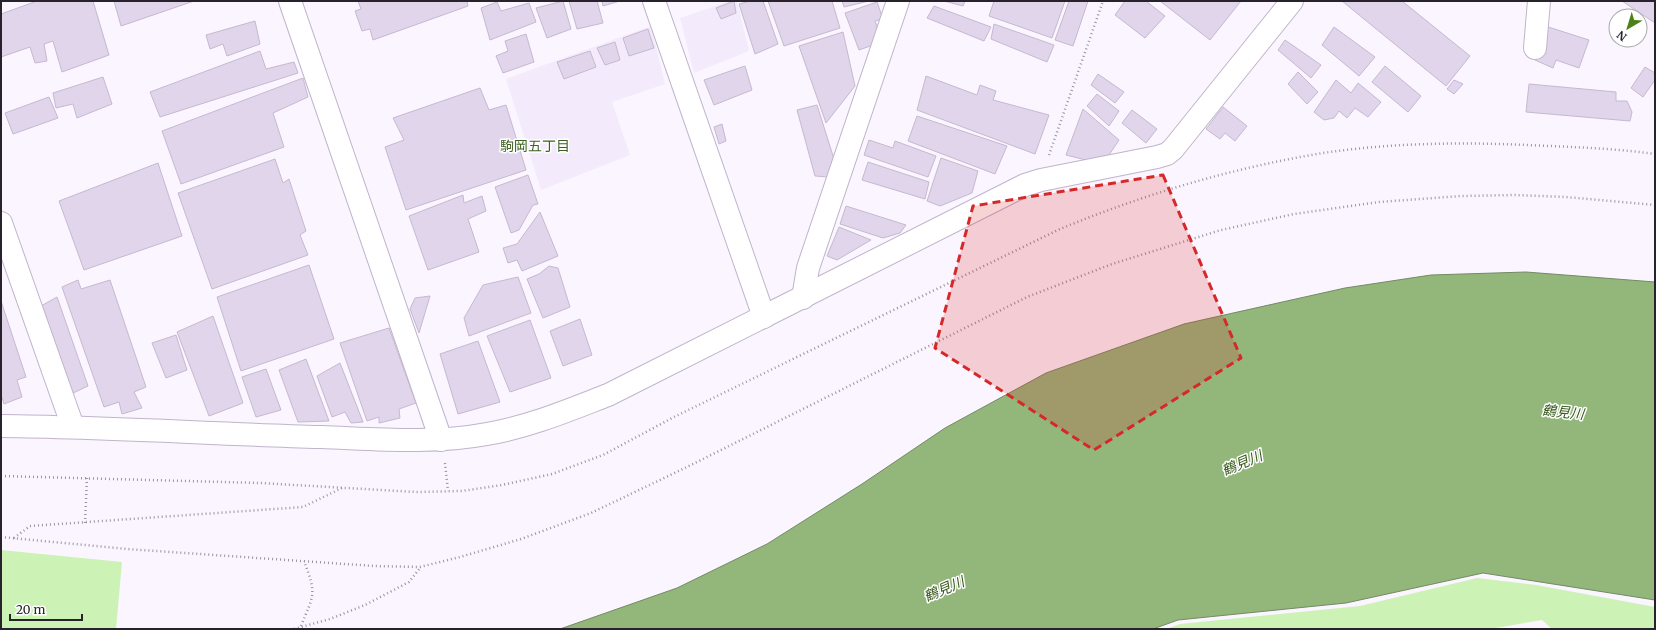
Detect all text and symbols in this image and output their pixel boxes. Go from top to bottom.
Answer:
north arrow [1608,8,1648,48]
text: N [1614,28,1630,44]
district label: 駒岡五丁目 [500,137,570,155]
water label: 鶴見川 [1541,401,1587,423]
water label: 鶴見川 [1219,446,1267,479]
water label: 鶴見川 [921,572,969,605]
scale bar [10,596,82,622]
text: 20 m [16,602,45,617]

